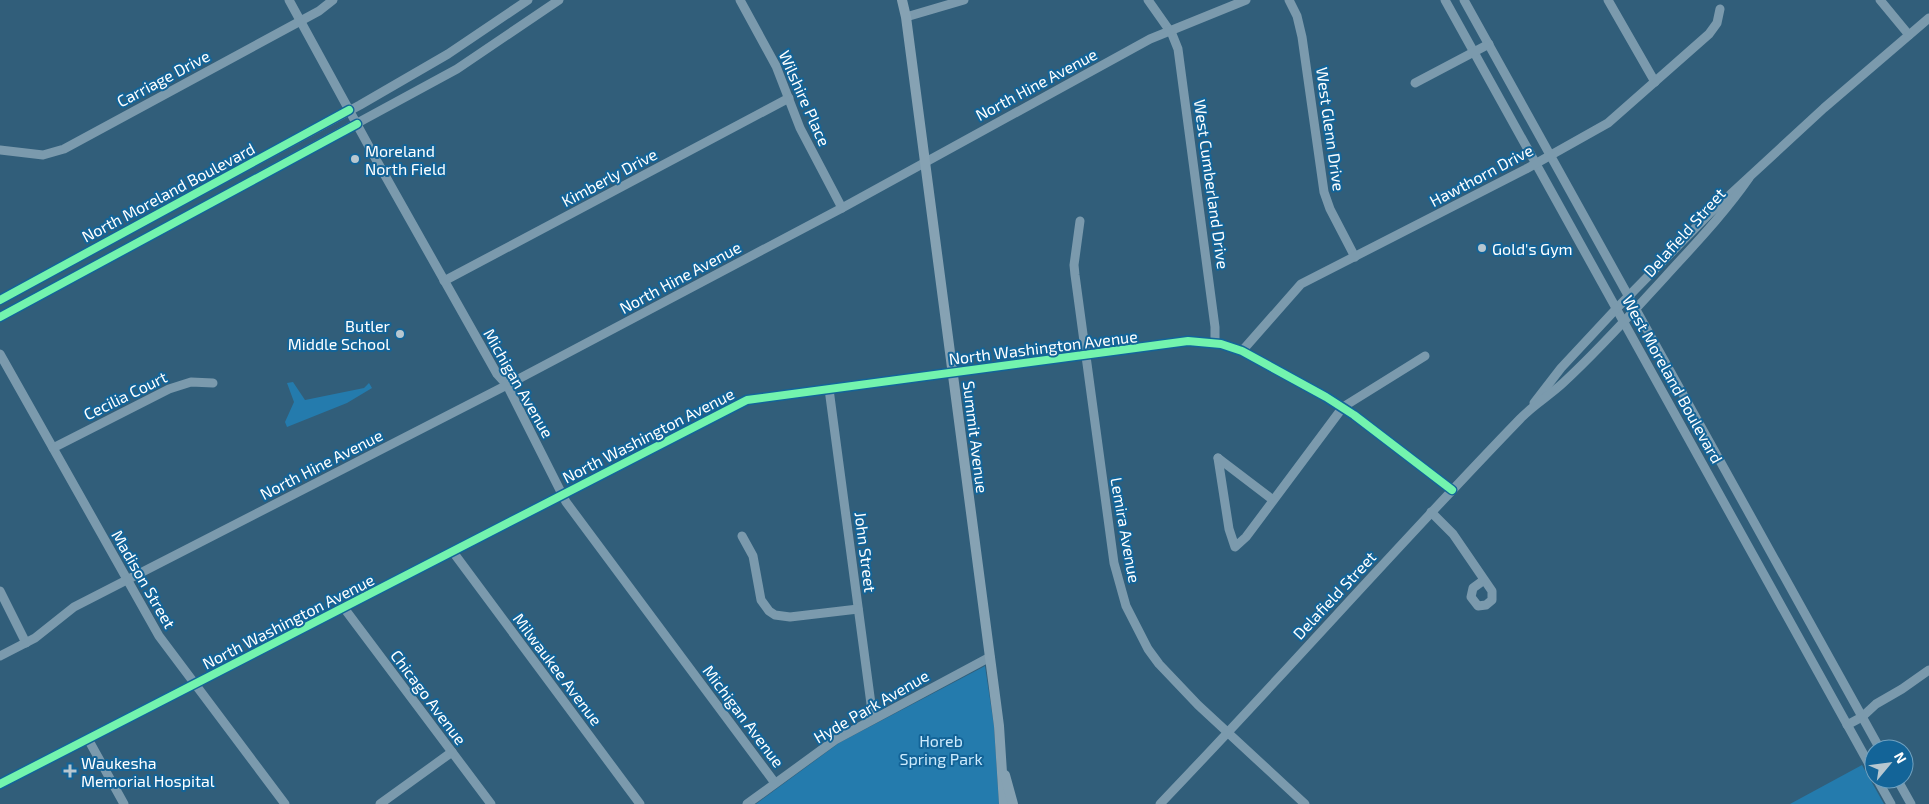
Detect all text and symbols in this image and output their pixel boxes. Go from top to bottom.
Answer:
street label: North Hine Avenue [972,44,1100,124]
street label: Carriage Drive [113,46,213,110]
street label: Wilshire Place [775,47,835,149]
street label: West Glenn Drive [1313,66,1349,192]
street label: West Cumberland Drive [1191,98,1233,270]
street label: North Moreland Boulevard [78,138,258,246]
street label: Hawthorn Drive [1426,140,1536,210]
place label: Moreland North Field [365,141,446,178]
street label: Kimberly Drive [558,144,660,210]
marker: Moreland North Field [349,153,361,165]
street label: Delafield Street [1639,184,1729,280]
street label: North Hine Avenue [616,237,744,317]
place label: Gold's Gym [1492,239,1573,258]
marker: Gold's Gym [1476,242,1488,254]
street label: West Moreland Boulevard [1619,292,1727,466]
place label: Butler Middle School [288,316,391,353]
street label: Michigan Avenue [480,325,558,441]
street label: North Washington Avenue [947,326,1139,368]
marker: Butler Middle School [394,328,406,340]
street label: Cecilia Court [80,367,170,423]
street label: Summit Avenue [960,380,992,494]
street label: North Washington Avenue [559,383,737,487]
street label: North Hine Avenue [257,425,385,503]
street label: Lemira Avenue [1107,476,1145,584]
street label: John Street [852,511,880,593]
street label: Madison Street [108,526,180,632]
street label: Delafield Street [1289,547,1379,643]
street label: North Washington Avenue [199,569,377,673]
street label: Milwaukee Avenue [510,609,606,729]
street label: Chicago Avenue [387,646,471,748]
street label: Michigan Avenue [699,661,789,771]
street label: Hyde Park Avenue [810,665,932,747]
park label: Horeb Spring Park [899,731,983,768]
north arrow [1864,739,1914,789]
text: N [1891,749,1911,766]
place label: Waukesha Memorial Hospital [81,753,215,790]
marker: Waukesha Memorial Hospital [63,764,77,778]

